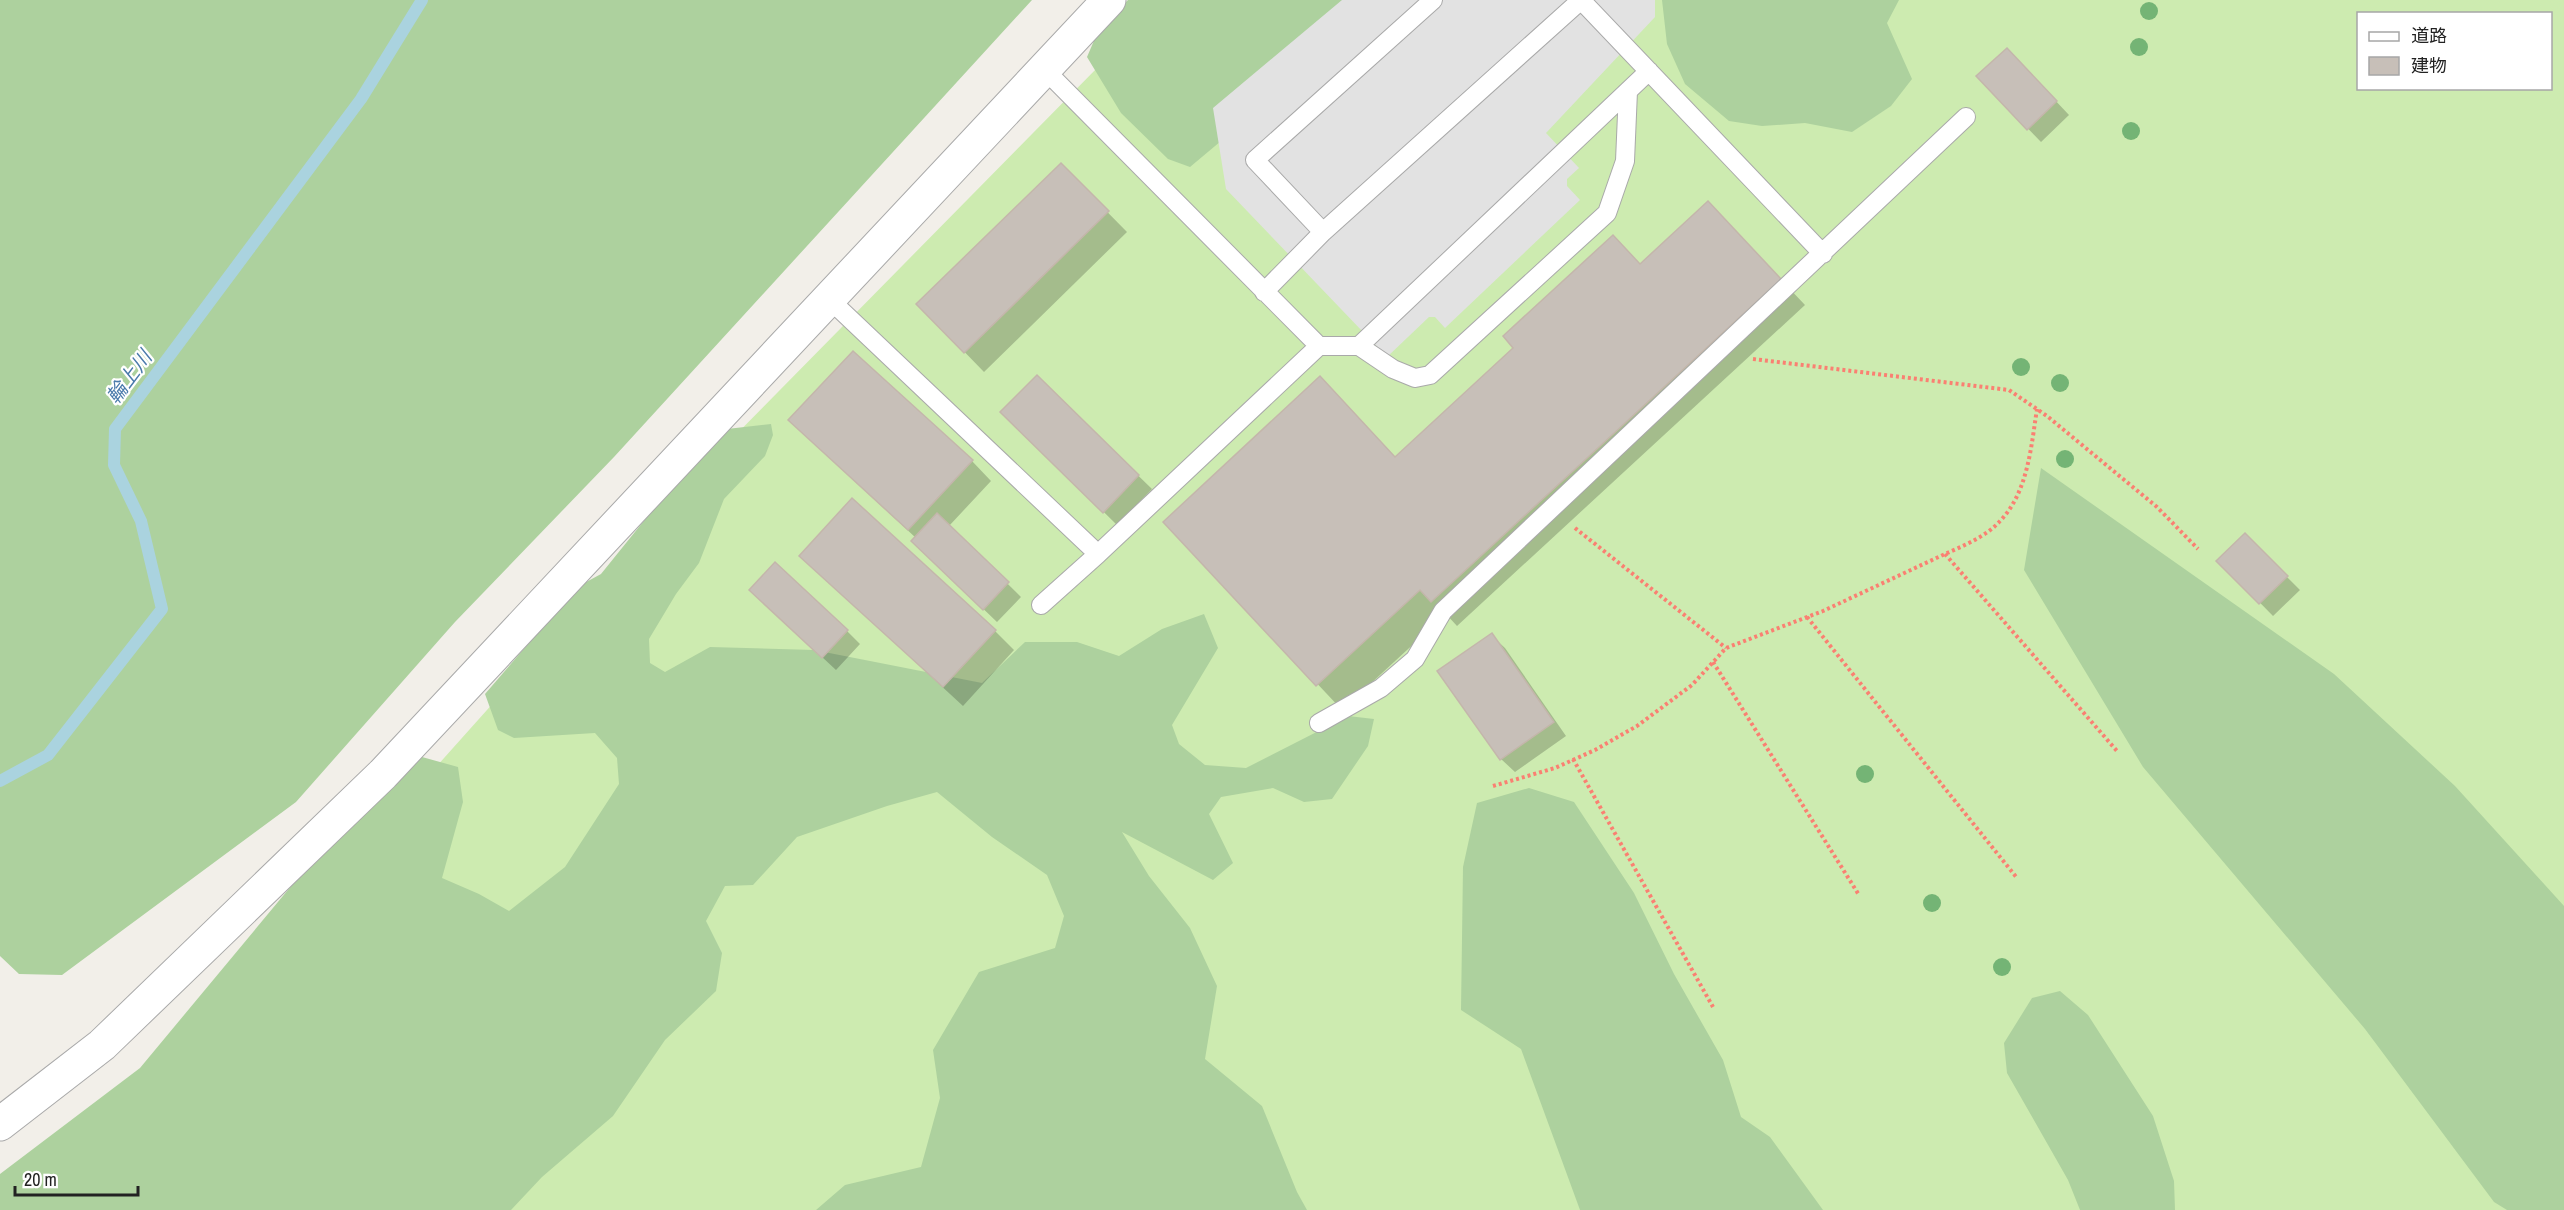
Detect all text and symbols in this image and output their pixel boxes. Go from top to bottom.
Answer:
legend [2357,12,2552,90]
text: 道路 [2411,23,2447,48]
text: 建物 [2411,53,2447,78]
water label: 輪上川 [100,343,159,409]
scale bar [15,1159,138,1197]
text: 20 m [24,1167,57,1192]

